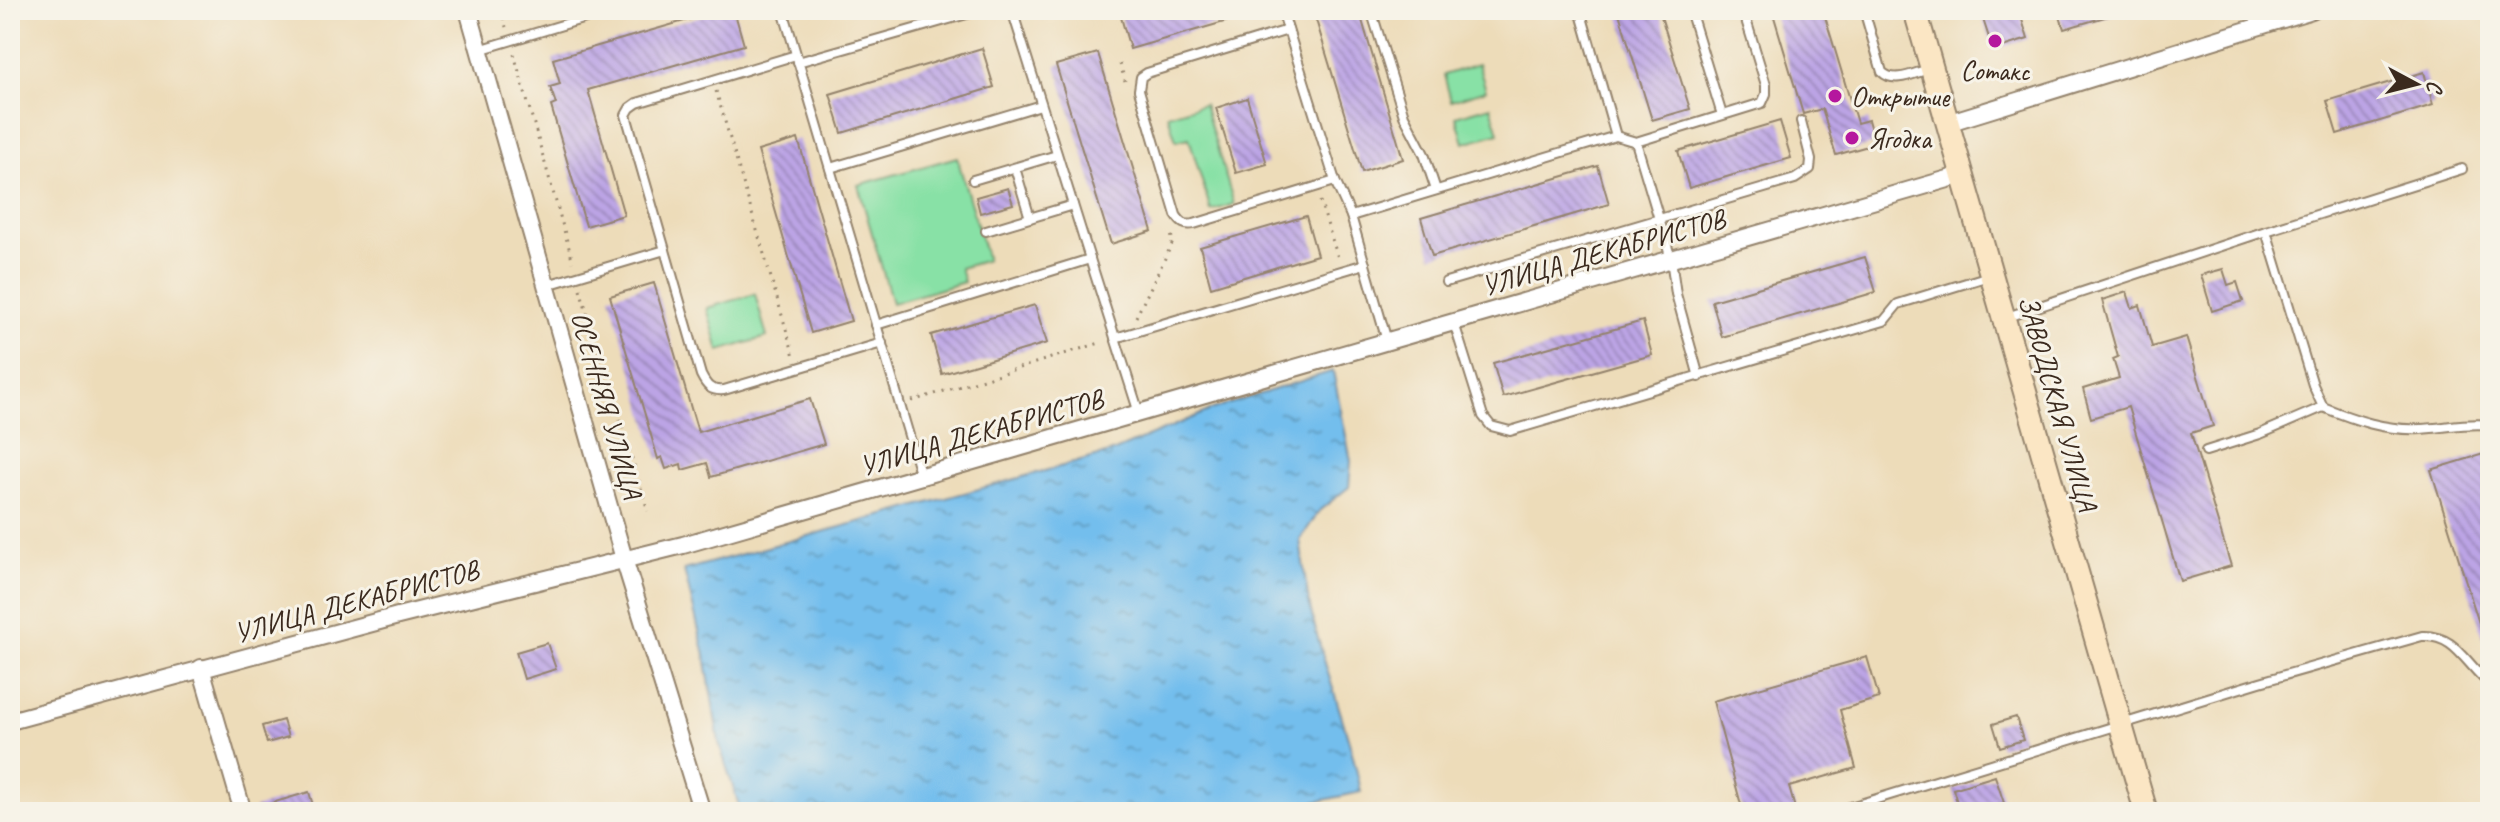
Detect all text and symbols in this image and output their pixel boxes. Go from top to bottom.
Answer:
marker: Сотакс [1986,32,2004,50]
north arrow [2376,44,2456,124]
place label: Сотакс [1961,53,2031,88]
place label: Открытие [1851,79,1951,114]
text: С [2420,79,2449,97]
marker: Открытие [1826,87,1844,105]
place label: Ягодка [1868,121,1933,156]
marker: Ягодка [1843,129,1861,147]
street label: УЛИЦА ДЕКАБРИСТОВ [1478,200,1731,303]
street label: ЗАВОДСКАЯ УЛИЦА [2011,291,2106,517]
street label: ОСЕННЯЯ УЛИЦА [564,307,651,504]
street label: УЛИЦА ДЕКАБРИСТОВ [856,380,1109,483]
street label: УЛИЦА ДЕКАБРИСТОВ [230,551,485,650]

